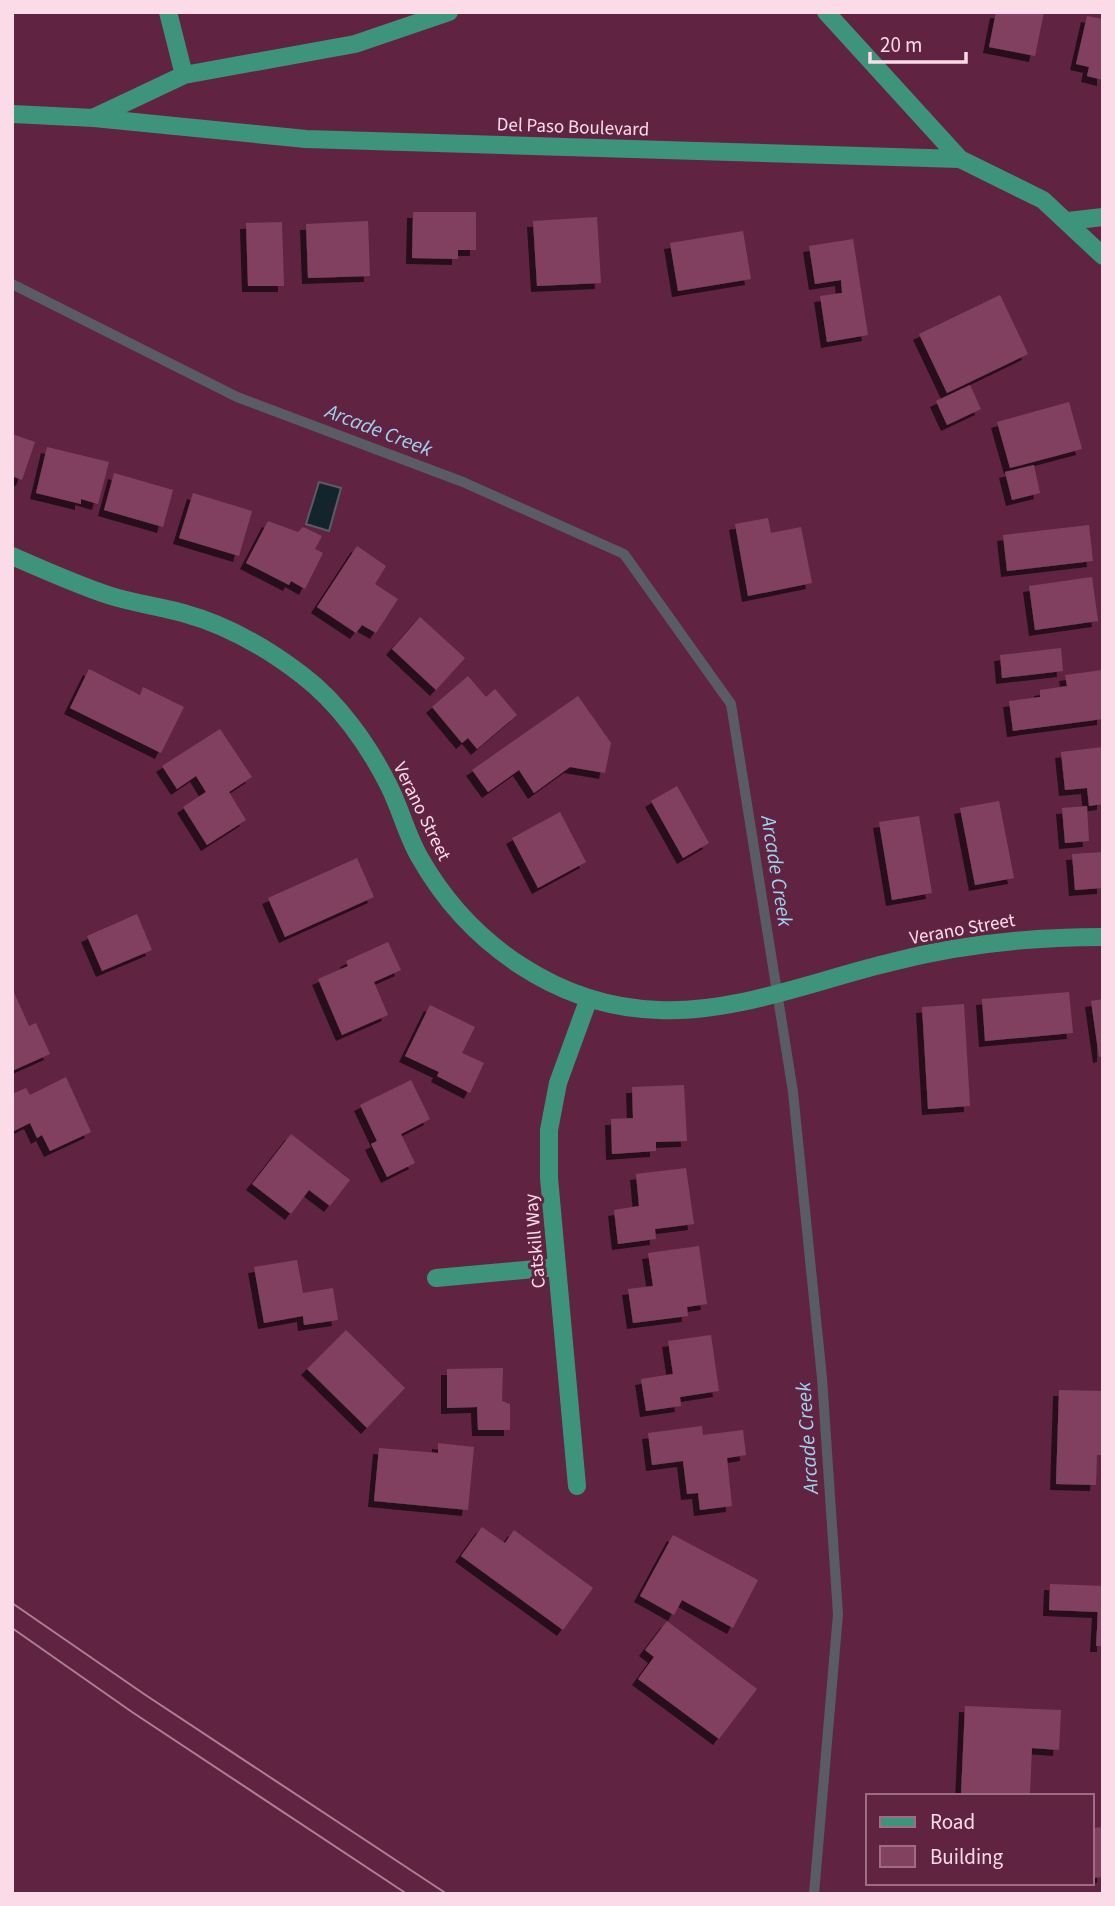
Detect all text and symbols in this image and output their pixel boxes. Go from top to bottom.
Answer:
scale bar [870,21,966,65]
text: 20 m [880,30,922,60]
street label: Del Paso Boulevard [496,111,650,144]
water label: Arcade Creek [319,395,438,464]
street label: Verano Street [386,758,457,866]
water label: Arcade Creek [753,811,801,930]
street label: Verano Street [907,907,1018,952]
street label: Catskill Way [518,1192,553,1289]
water label: Arcade Creek [788,1380,826,1497]
legend [866,1794,1094,1885]
text: Road [930,1807,975,1837]
text: Building [930,1842,1004,1872]

